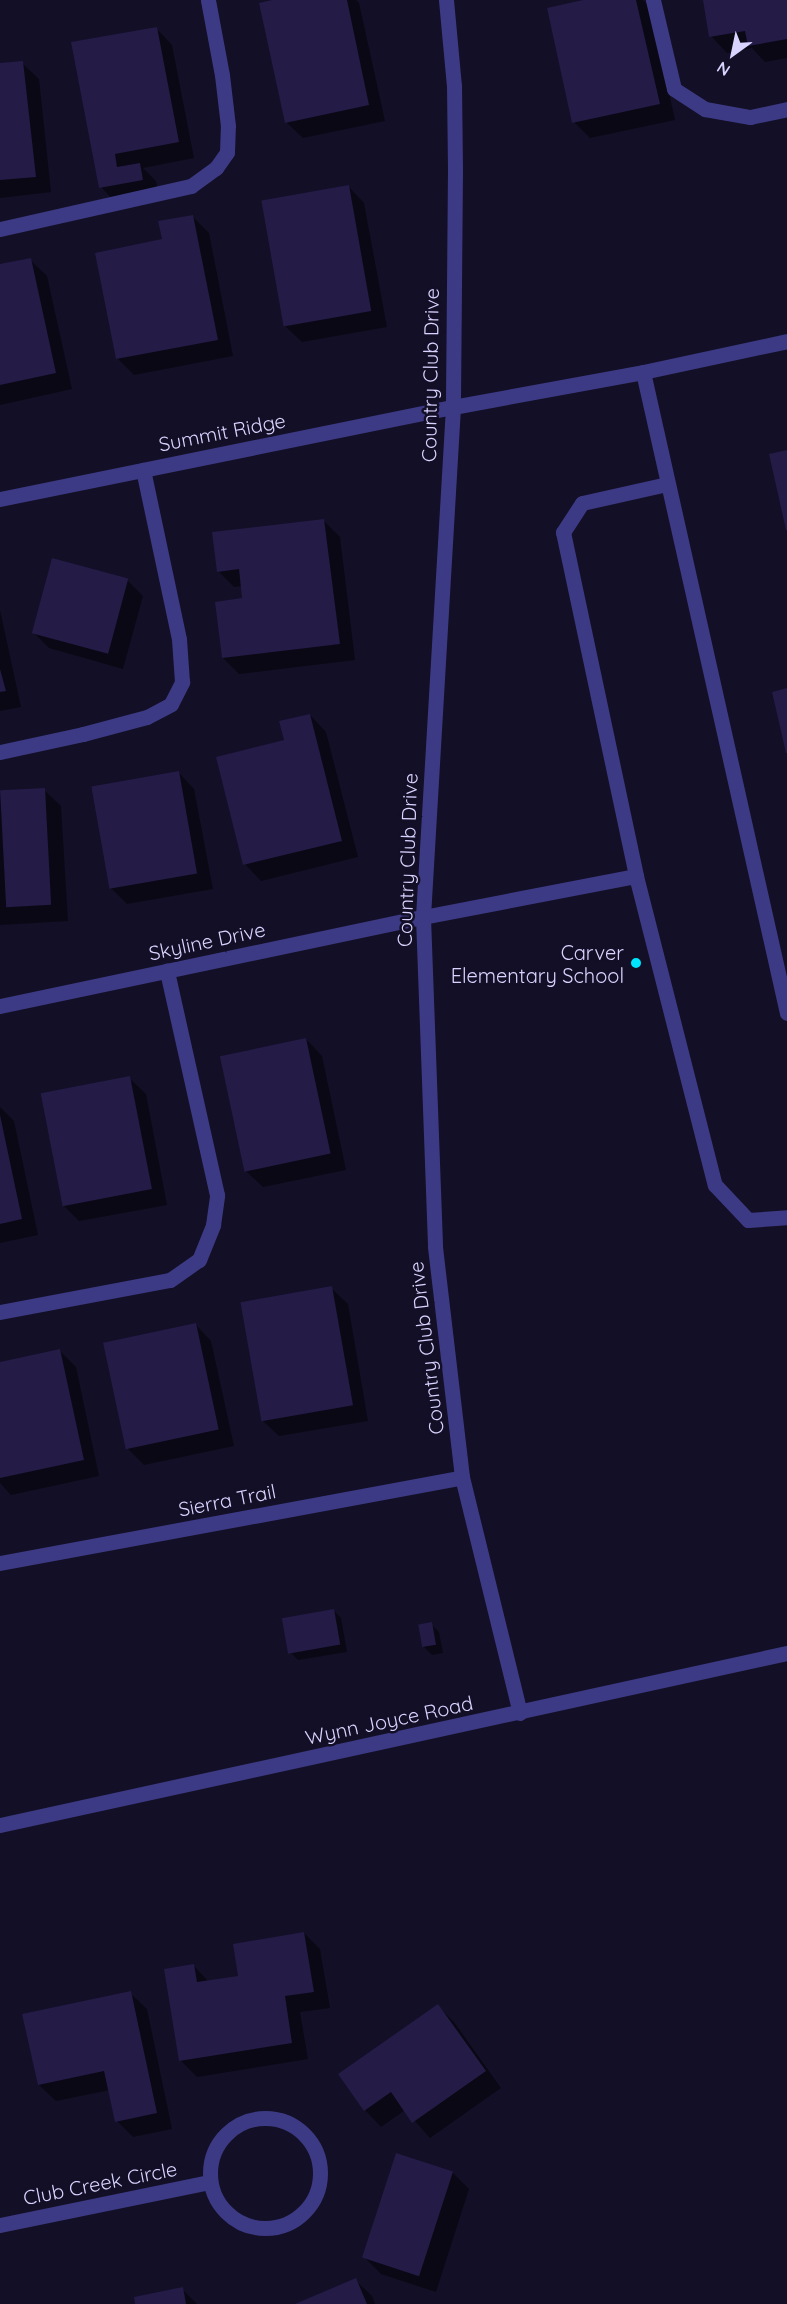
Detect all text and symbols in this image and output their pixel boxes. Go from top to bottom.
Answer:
north arrow [703,24,763,84]
text: N [713,58,734,81]
street label: Country Club Drive [416,288,444,462]
street label: Summit Ridge [156,408,288,456]
street label: Country Club Drive [392,773,422,947]
street label: Skyline Drive [146,917,268,965]
place label: Carver Elementary School [451,940,624,987]
marker: Carver Elementary School [629,956,643,970]
street label: Country Club Drive [403,1260,449,1436]
street label: Sierra Trail [176,1479,278,1521]
street label: Wynn Joyce Road [303,1691,475,1749]
street label: Club Creek Circle [21,2156,179,2210]

